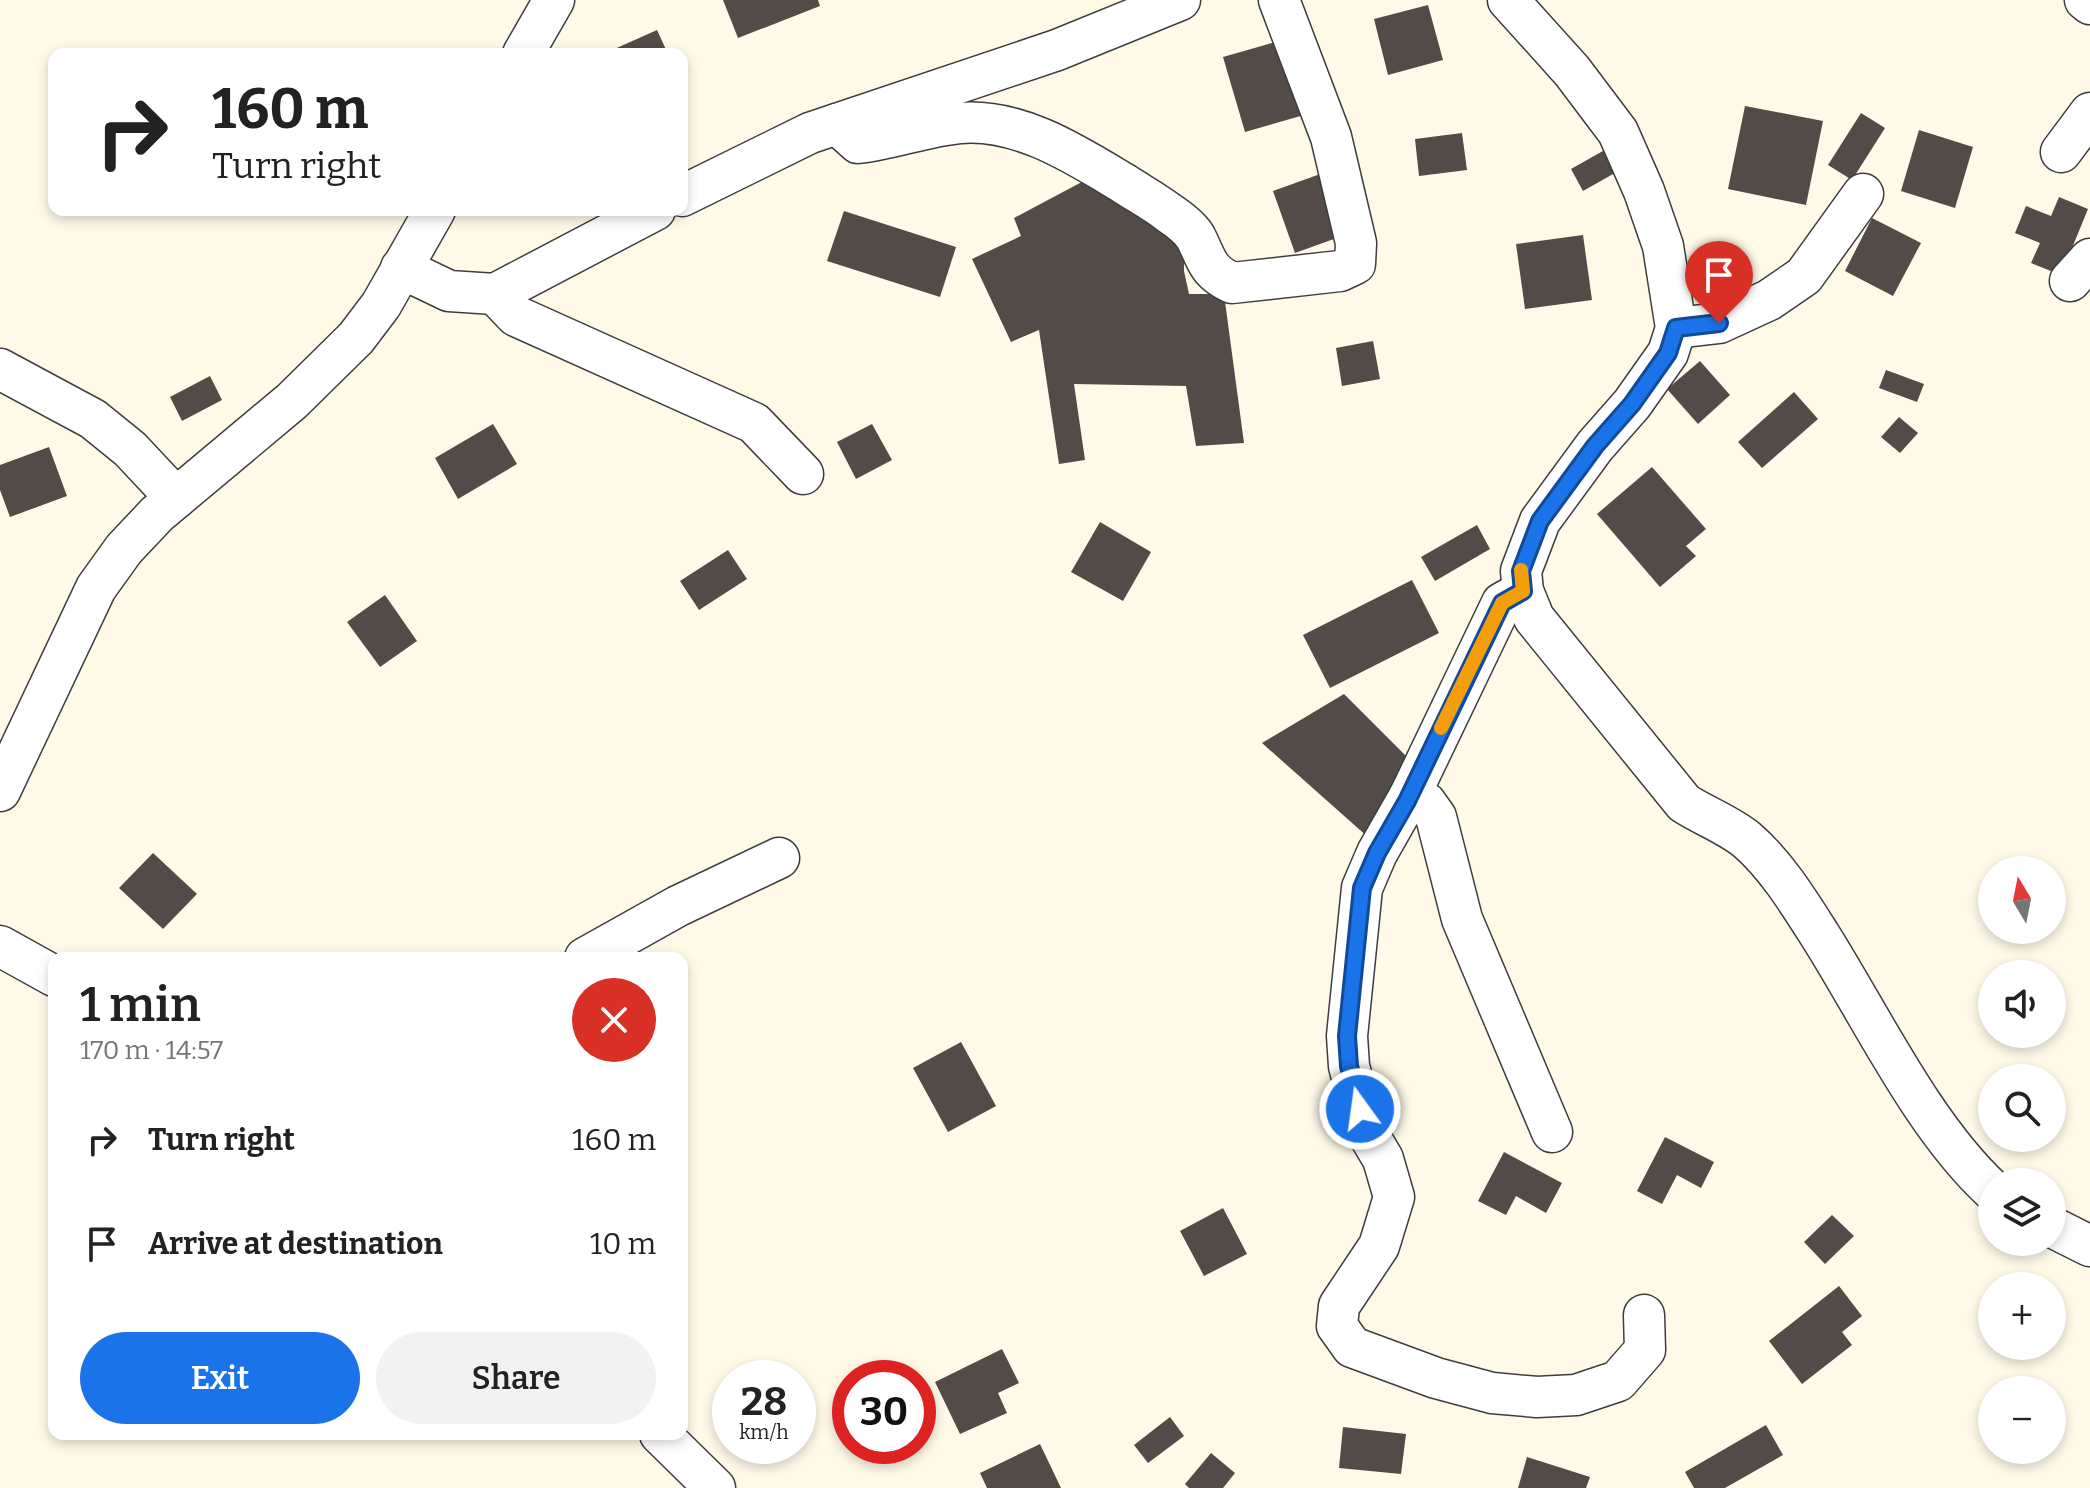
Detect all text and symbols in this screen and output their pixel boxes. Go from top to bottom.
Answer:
text: 160 m [212,76,368,143]
icon: right [80,80,184,184]
text: Turn right [212,144,381,188]
pin [1685,241,1753,323]
icon: arrive [1697,253,1741,297]
north arrow [1978,856,2066,944]
map controls [1978,856,2066,1464]
button: sound [1978,960,2066,1048]
text: 1 min [80,976,201,1034]
button: close [572,978,656,1062]
text: 170 m · 14:57 [80,1035,223,1066]
button: search [1978,1064,2066,1152]
position arrow [1318,1067,1402,1151]
icon: right [80,1118,124,1162]
text: Turn right [148,1122,295,1158]
text: 160 m [572,1122,656,1158]
button: layers [1978,1168,2066,1256]
icon: arrive [80,1222,124,1266]
text: Arrive at destination [148,1226,443,1262]
text: 10 m [590,1226,656,1262]
button: + [1978,1272,2066,1360]
button: Exit [80,1332,360,1424]
button: Share [376,1332,656,1424]
speed limit sign: 30 [832,1360,936,1464]
button: − [1978,1376,2066,1464]
text: 28 [741,1378,787,1426]
text: km/h [739,1420,789,1444]

